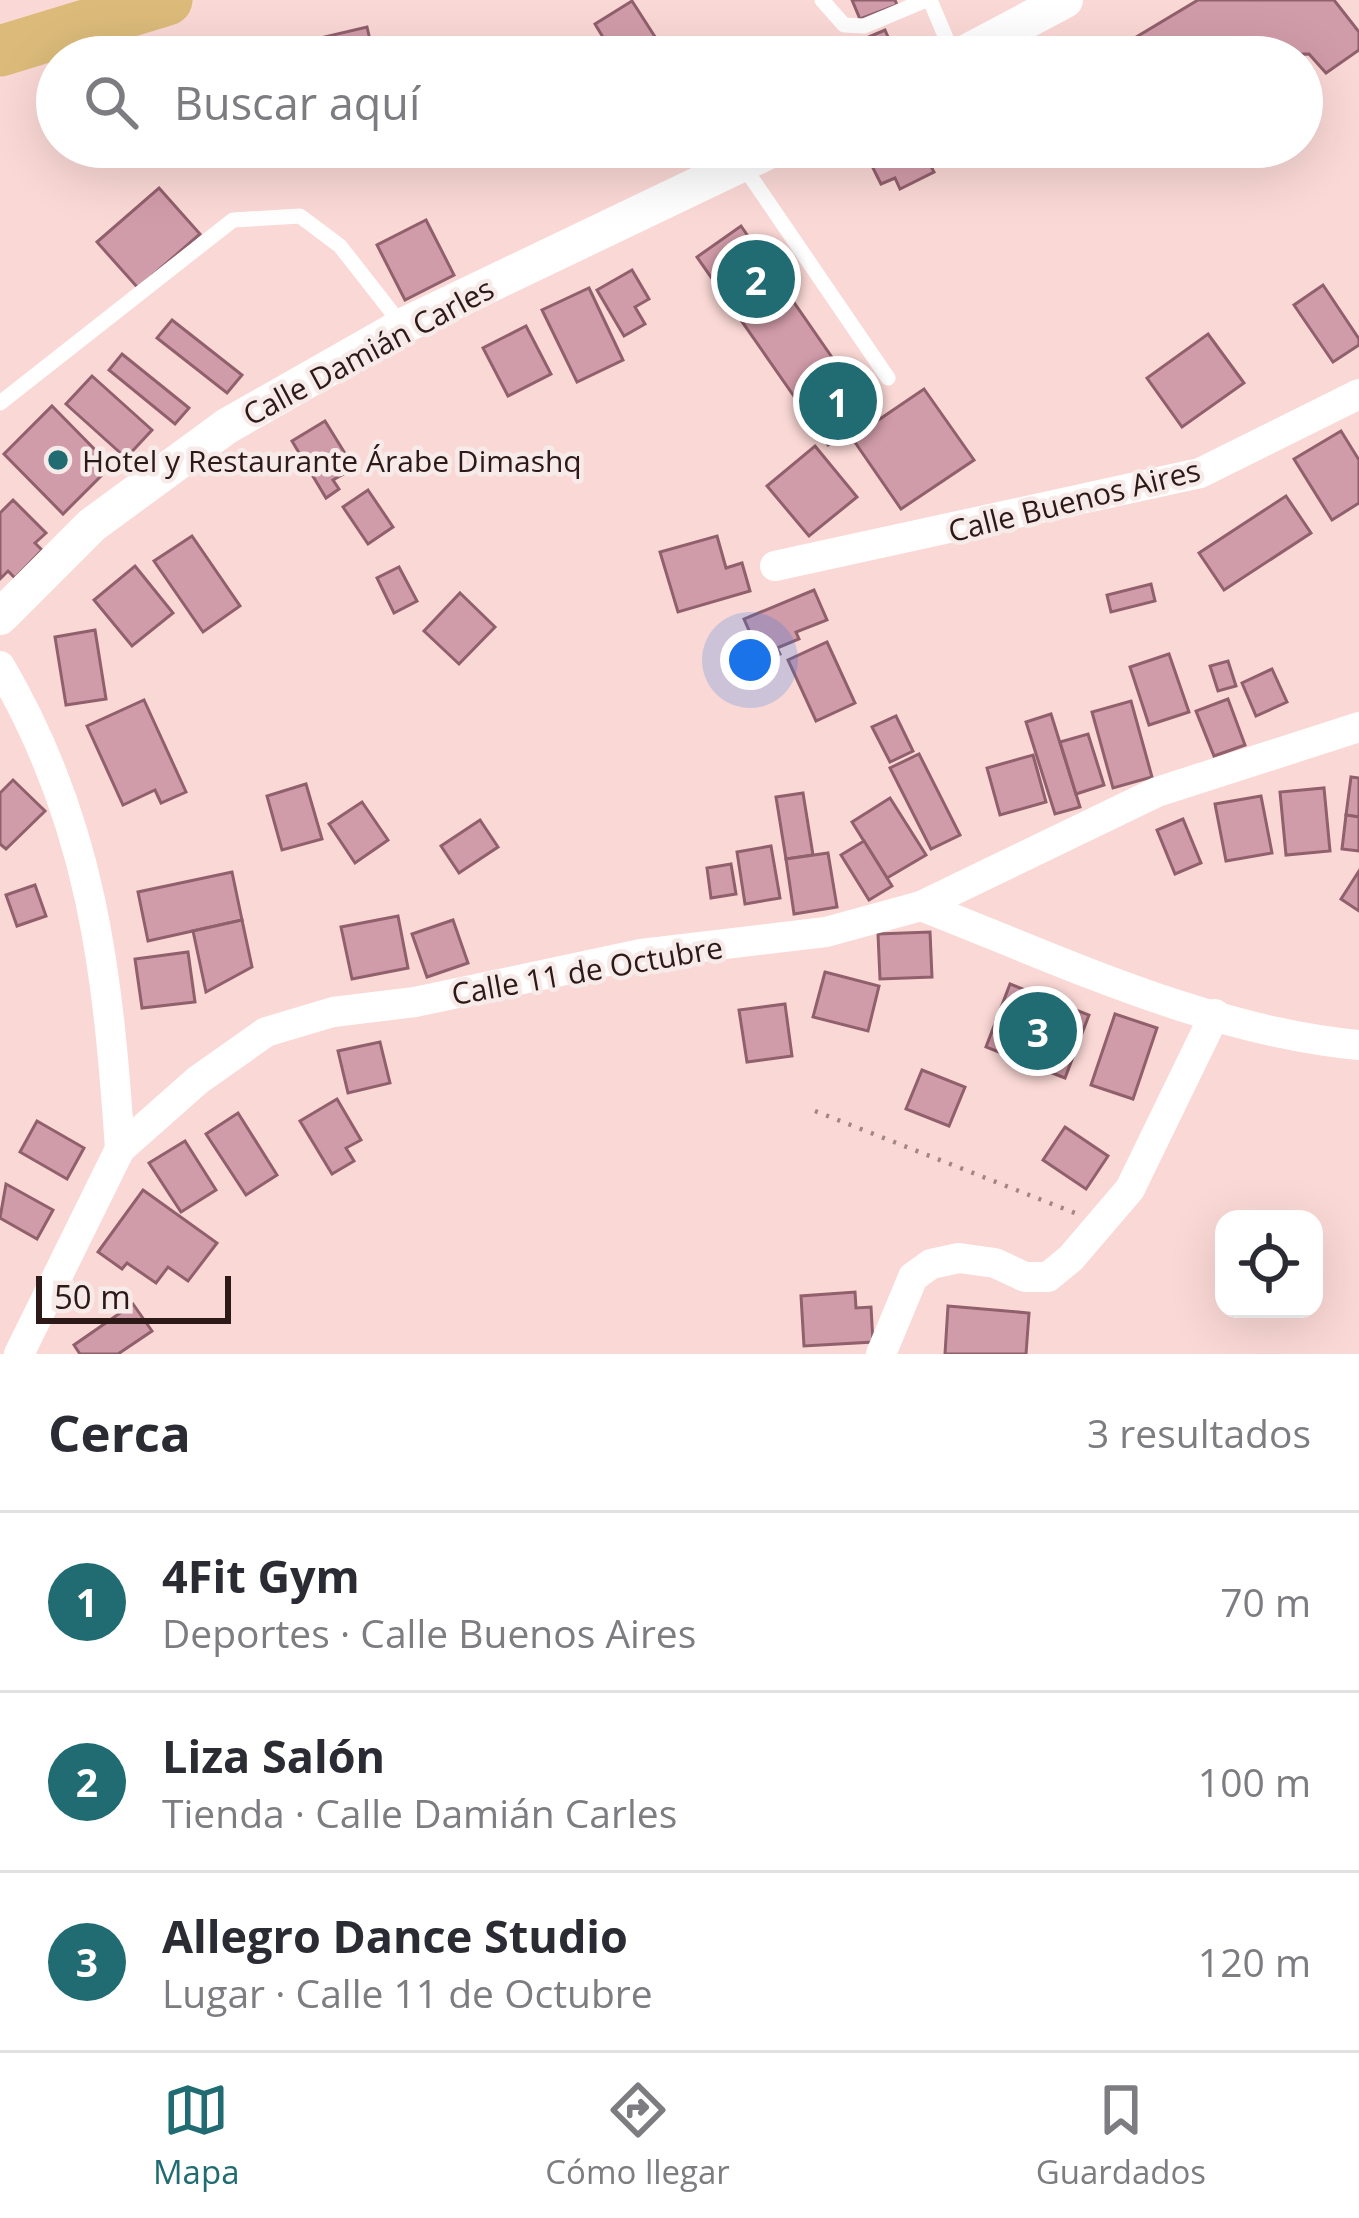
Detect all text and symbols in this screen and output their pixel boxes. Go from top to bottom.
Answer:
search box [36,36,1323,168]
icon: search [78,69,144,135]
text: Buscar aquí [174,72,420,133]
pin: 2 [717,234,795,324]
street label: Calle Damián Carles [235,268,501,434]
pin: 1 [799,356,877,446]
place label: Hotel y Restaurante Árabe Dimashq [82,440,582,481]
marker: Hotel y Restaurante Árabe Dimashq [45,447,71,473]
street label: Calle Buenos Aires [944,449,1204,551]
your location [720,630,780,690]
street label: Calle 11 de Octubre [448,926,726,1014]
pin: 3 [999,986,1077,1076]
map controls [1215,1210,1323,1318]
button: locate [1215,1210,1323,1318]
scale bar [36,1270,231,1323]
text: 50 m [54,1274,131,1319]
text: Cerca [48,1397,191,1467]
text: 3 resultados [1087,1406,1311,1459]
text: 4Fit Gym [162,1545,360,1606]
text: 1 [76,1575,98,1628]
text: 70 m [1220,1575,1311,1628]
text: Deportes · Calle Buenos Aires [162,1606,696,1659]
text: Liza Salón [162,1725,385,1786]
text: 2 [76,1755,98,1808]
text: 100 m [1198,1755,1311,1808]
text: Tienda · Calle Damián Carles [162,1786,677,1839]
text: Allegro Dance Studio [162,1905,628,1966]
text: 3 [76,1935,98,1988]
text: 120 m [1198,1935,1311,1988]
text: Lugar · Calle 11 de Octubre [162,1966,653,2019]
tab: Mapa [153,2077,239,2194]
tab: Cómo llegar [545,2077,730,2194]
tab: Guardados [1036,2077,1206,2194]

